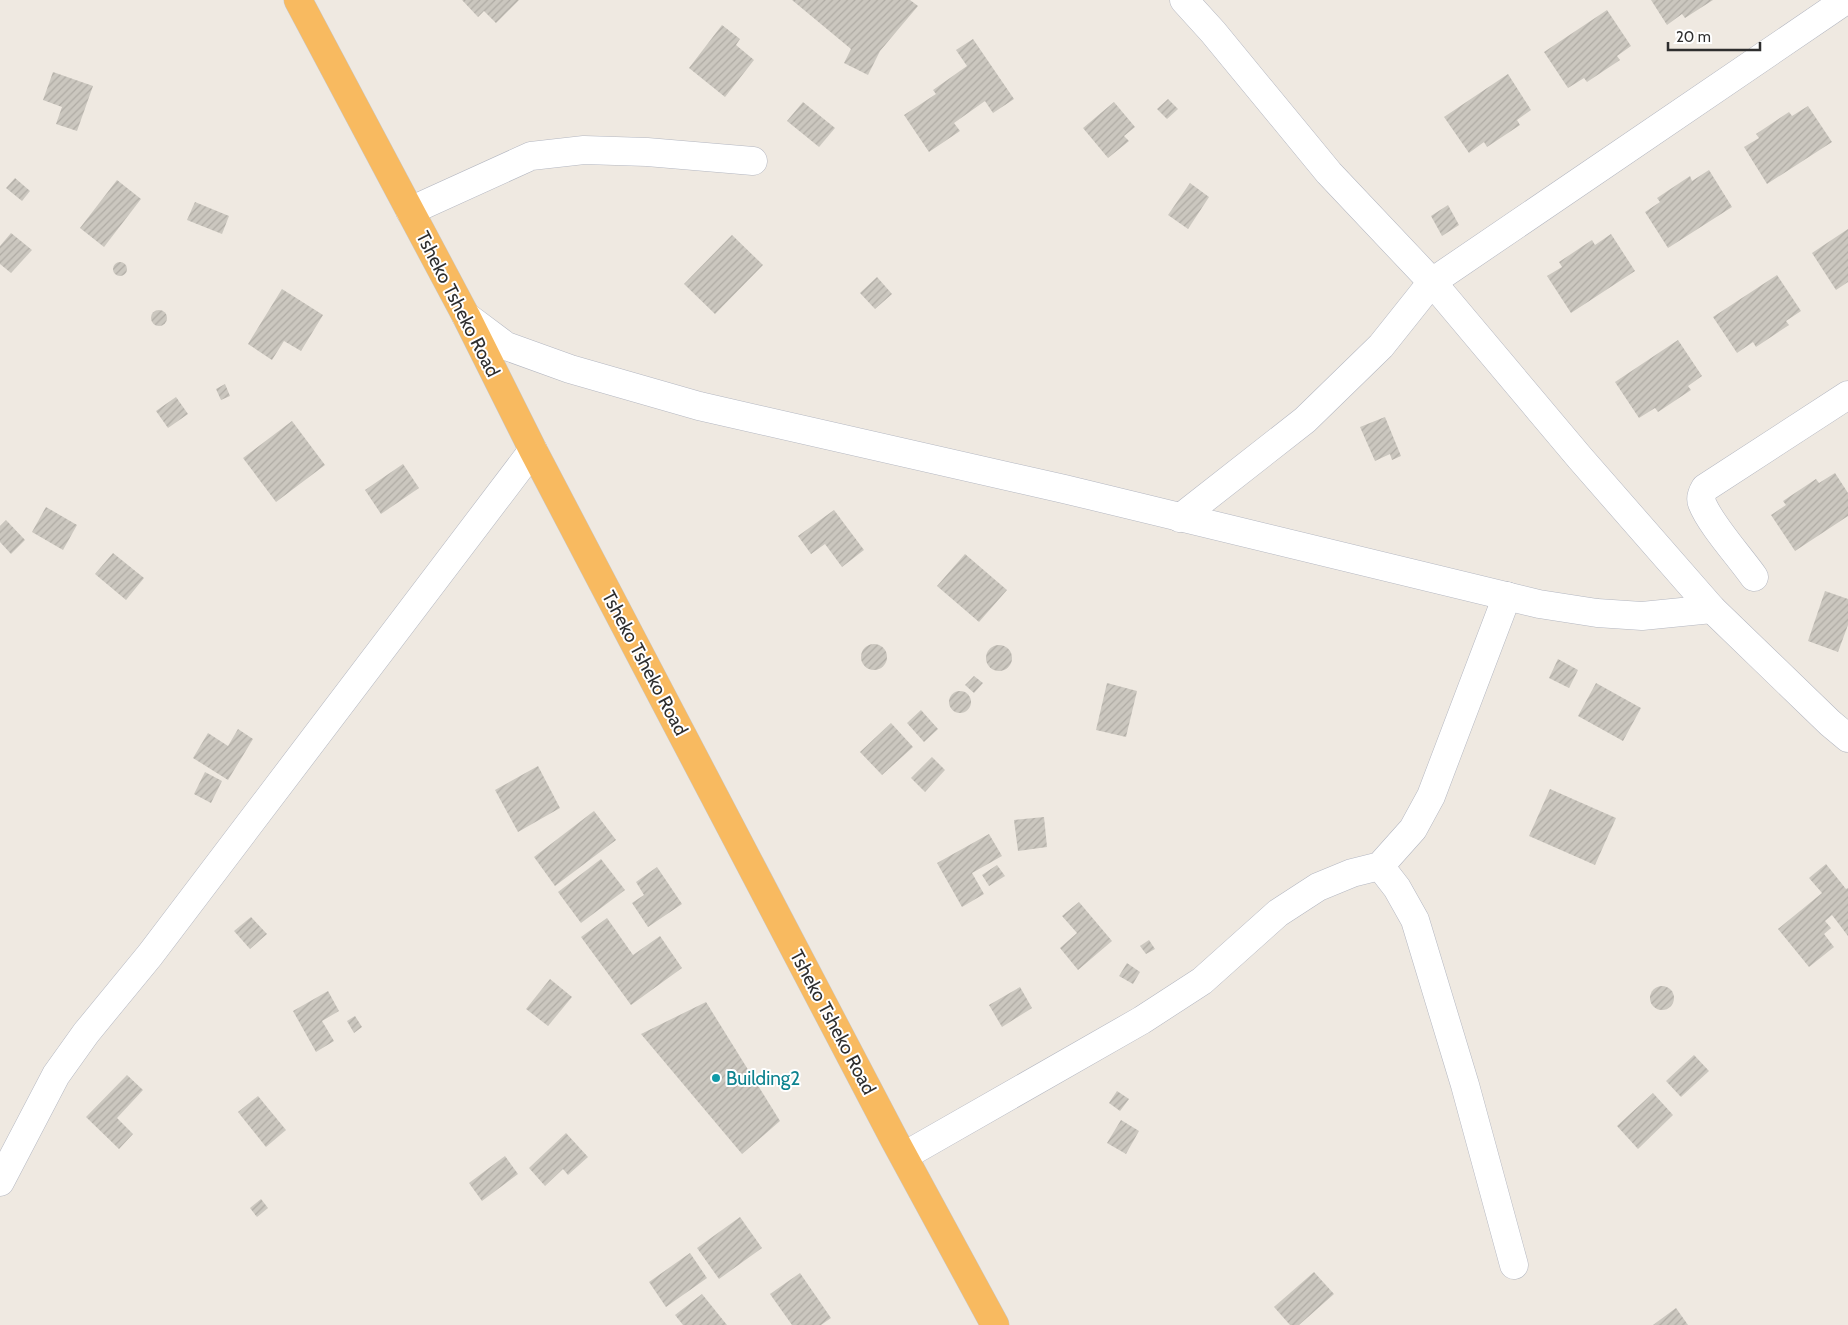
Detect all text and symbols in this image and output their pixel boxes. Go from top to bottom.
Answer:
scale bar [1668,20,1760,52]
text: 20 m [1676,28,1711,46]
street label: Tsheko Tsheko Road [411,227,505,381]
street label: Tsheko Tsheko Road [597,587,693,739]
street label: Tsheko Tsheko Road [785,946,881,1098]
place label: Building2 [726,1067,800,1090]
marker: Building2 [710,1072,722,1084]

